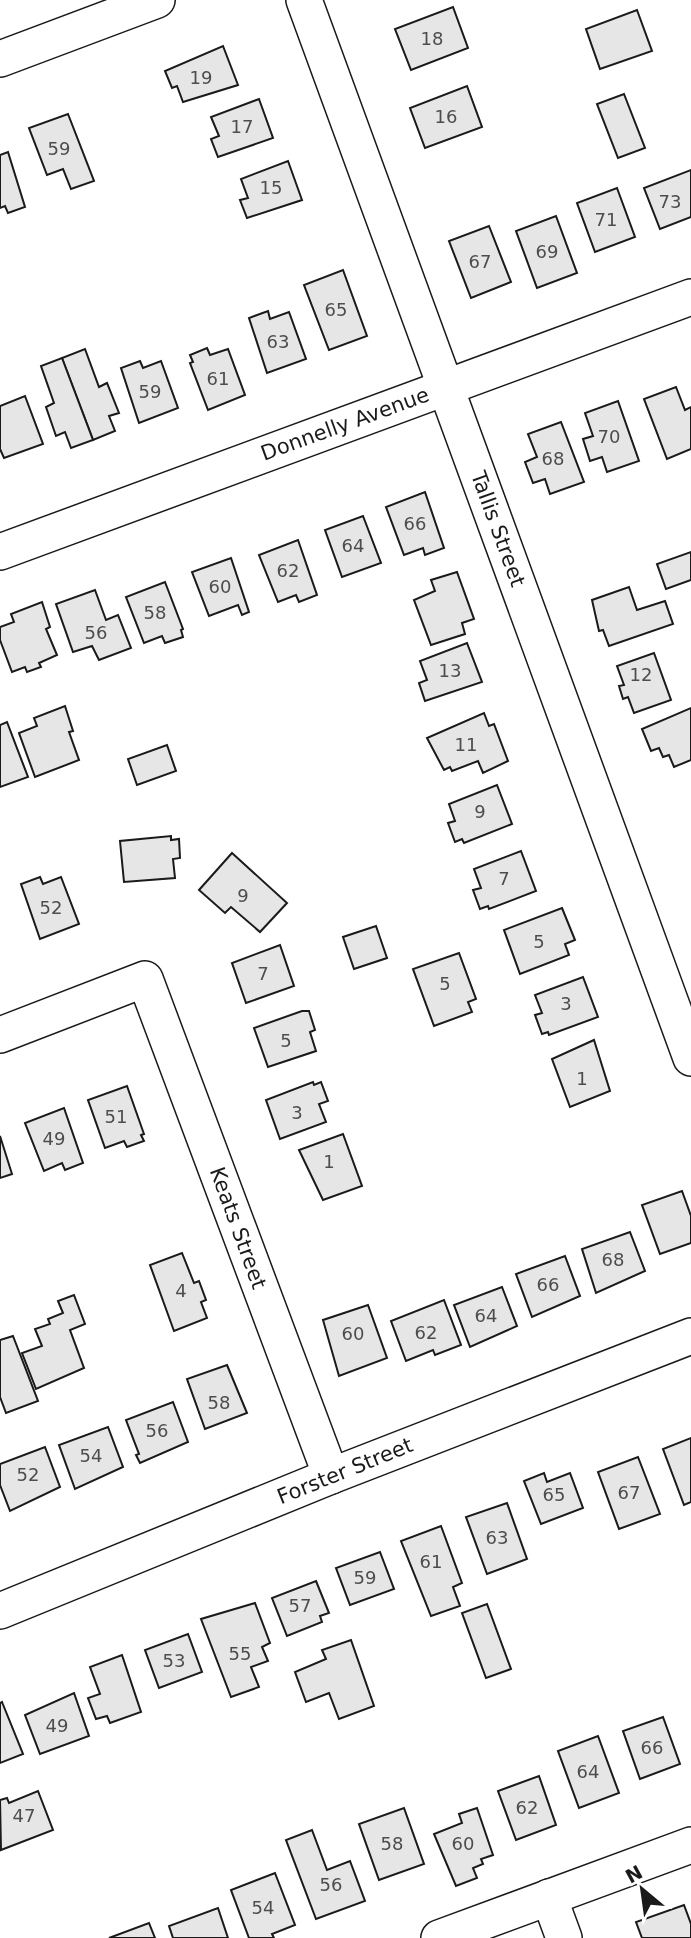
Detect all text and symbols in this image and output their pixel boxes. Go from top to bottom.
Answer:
house number: 18 [421,28,443,49]
house number: 19 [190,67,212,88]
house number: 16 [435,106,457,127]
house number: 17 [231,116,253,137]
house number: 59 [48,138,70,159]
house number: 15 [260,177,282,198]
house number: 73 [659,191,681,212]
house number: 71 [595,209,617,230]
house number: 69 [536,241,558,262]
house number: 67 [469,251,491,272]
house number: 65 [325,299,347,320]
house number: 63 [267,331,289,352]
house number: 61 [207,368,229,389]
house number: 59 [139,381,161,402]
street label: Donnelly Avenue [258,382,432,466]
house number: 70 [598,426,620,447]
house number: 68 [542,448,564,469]
street label: Tallis Street [466,467,530,590]
house number: 66 [404,513,426,534]
house number: 64 [342,535,364,556]
house number: 62 [277,560,299,581]
house number: 60 [209,576,231,597]
house number: 58 [144,602,166,623]
house number: 56 [85,622,107,643]
house number: 13 [439,660,461,681]
house number: 12 [630,664,652,685]
house number: 11 [455,734,477,755]
house number: 9 [474,801,486,822]
house number: 7 [498,868,510,889]
house number: 9 [237,885,249,906]
house number: 52 [40,897,62,918]
house number: 5 [533,931,545,952]
house number: 7 [257,963,269,984]
house number: 5 [439,973,451,994]
house number: 3 [560,993,572,1014]
house number: 5 [280,1030,292,1051]
house number: 1 [576,1068,588,1089]
house number: 3 [291,1102,303,1123]
house number: 51 [105,1106,127,1127]
house number: 49 [43,1128,65,1149]
house number: 1 [323,1151,335,1172]
street label: Keats Street [205,1164,271,1292]
house number: 68 [602,1249,624,1270]
house number: 66 [537,1274,559,1295]
house number: 4 [175,1280,187,1301]
house number: 64 [475,1305,497,1326]
house number: 62 [415,1322,437,1343]
house number: 60 [342,1323,364,1344]
house number: 58 [208,1392,230,1413]
house number: 56 [146,1420,168,1441]
street label: Forster Street [274,1433,416,1509]
house number: 54 [80,1445,102,1466]
house number: 52 [17,1464,39,1485]
house number: 67 [618,1482,640,1503]
house number: 65 [543,1484,565,1505]
house number: 63 [486,1527,508,1548]
house number: 61 [420,1551,442,1572]
house number: 59 [354,1567,376,1588]
house number: 57 [289,1595,311,1616]
house number: 55 [229,1643,251,1664]
house number: 53 [163,1650,185,1671]
house number: 49 [46,1715,68,1736]
house number: 66 [641,1737,663,1758]
house number: 64 [577,1761,599,1782]
house number: 62 [516,1797,538,1818]
house number: 47 [13,1805,35,1826]
house number: 58 [381,1833,403,1854]
house number: 60 [452,1833,474,1854]
north arrow [607,1854,677,1924]
text: N [621,1861,646,1888]
house number: 56 [320,1874,342,1895]
house number: 54 [252,1897,274,1918]

